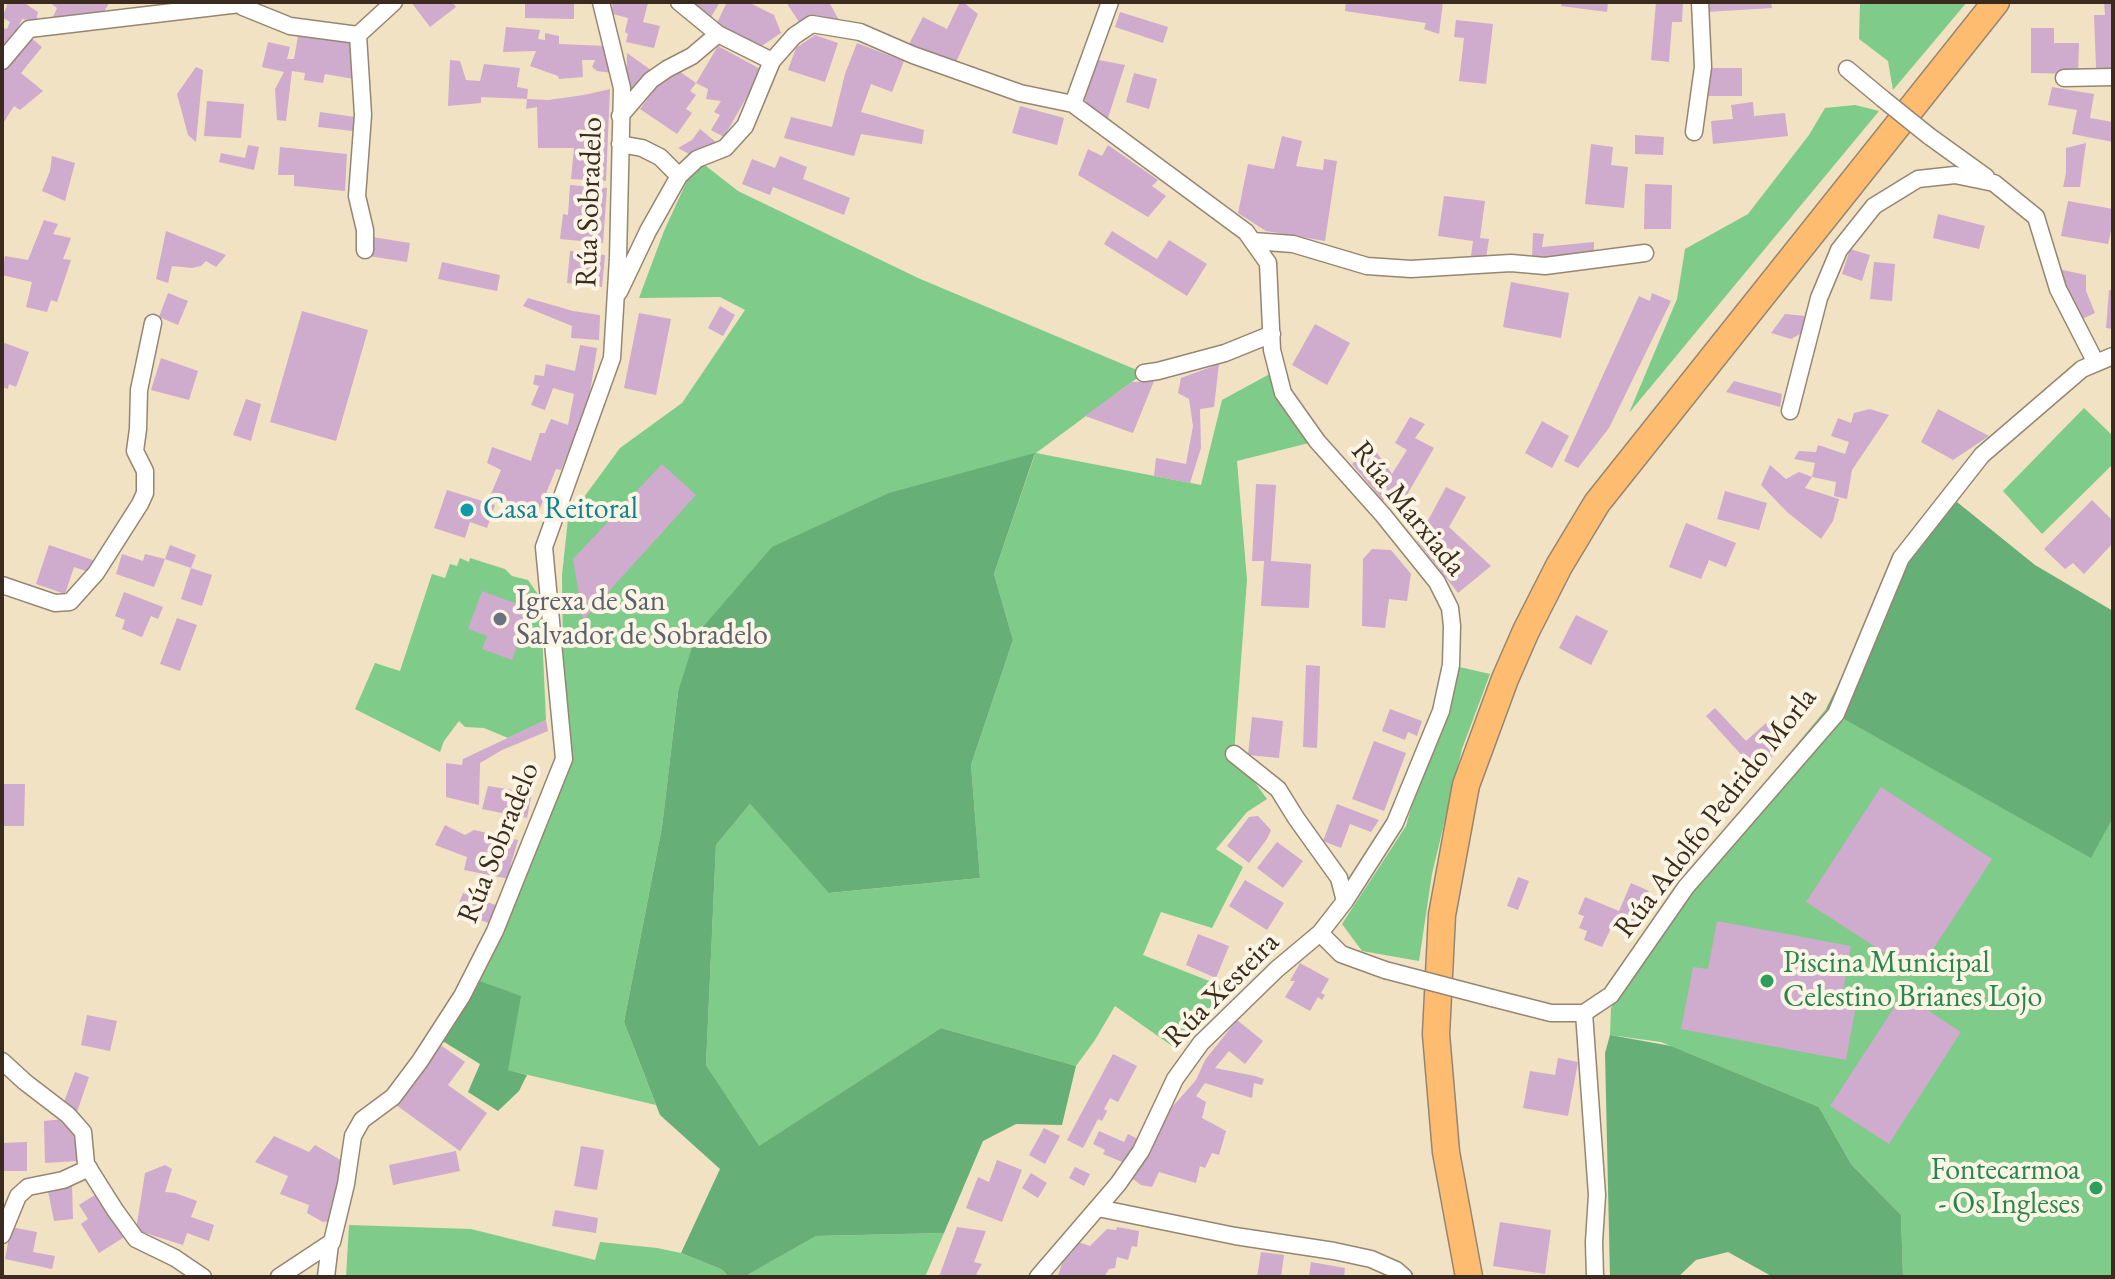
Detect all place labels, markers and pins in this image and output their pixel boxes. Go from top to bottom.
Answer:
place label: Casa Reitoral [483,492,638,528]
marker: Casa Reitoral [458,501,476,519]
place label: Igrexa de San Salvador de Sobradelo [516,584,768,654]
marker: Igrexa de San Salvador de Sobradelo [491,610,509,628]
place label: Piscina Municipal Celestino Brianes Lojo [1783,946,2042,1016]
marker: Piscina Municipal Celestino Brianes Lojo [1758,972,1776,990]
place label: Fontecarmoa - Os Ingleses [1931,1153,2080,1224]
marker: Fontecarmoa - Os Ingleses [2087,1179,2105,1197]

